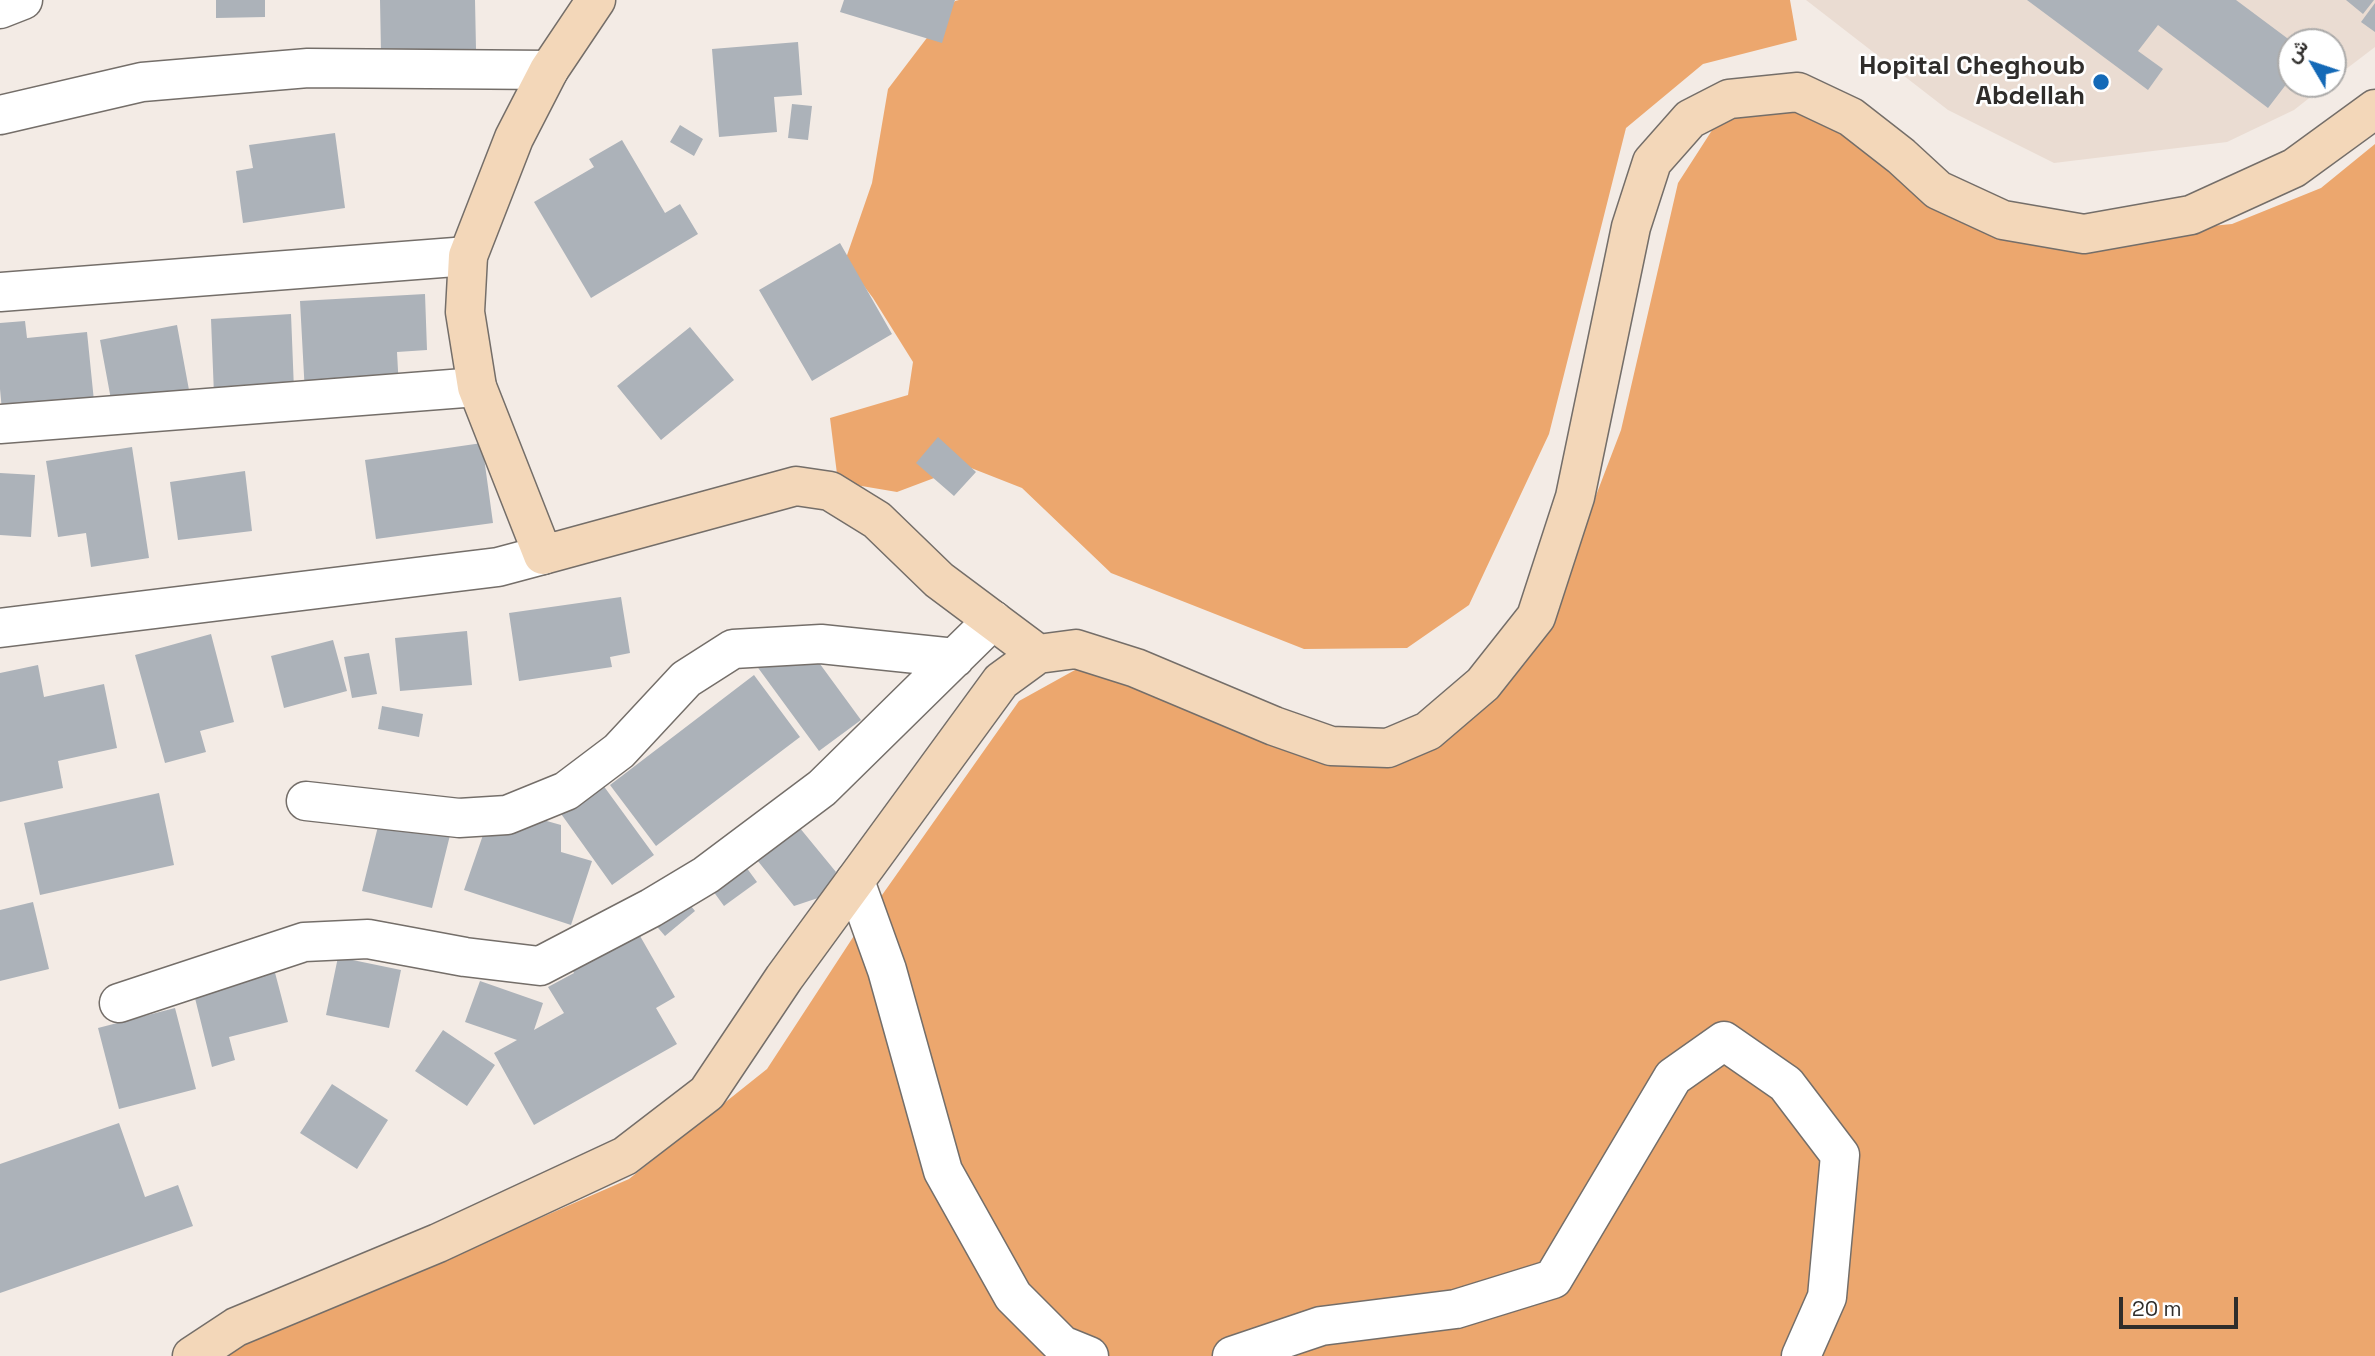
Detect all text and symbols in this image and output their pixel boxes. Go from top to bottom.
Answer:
north arrow [2277,28,2347,98]
text: ش [2280,34,2314,67]
place label: Hopital Cheghoub Abdellah [1859,51,2085,112]
marker: Hopital Cheghoub Abdellah [2091,72,2111,92]
scale bar [2123,1282,2242,1326]
text: 20 m [2132,1295,2182,1322]

